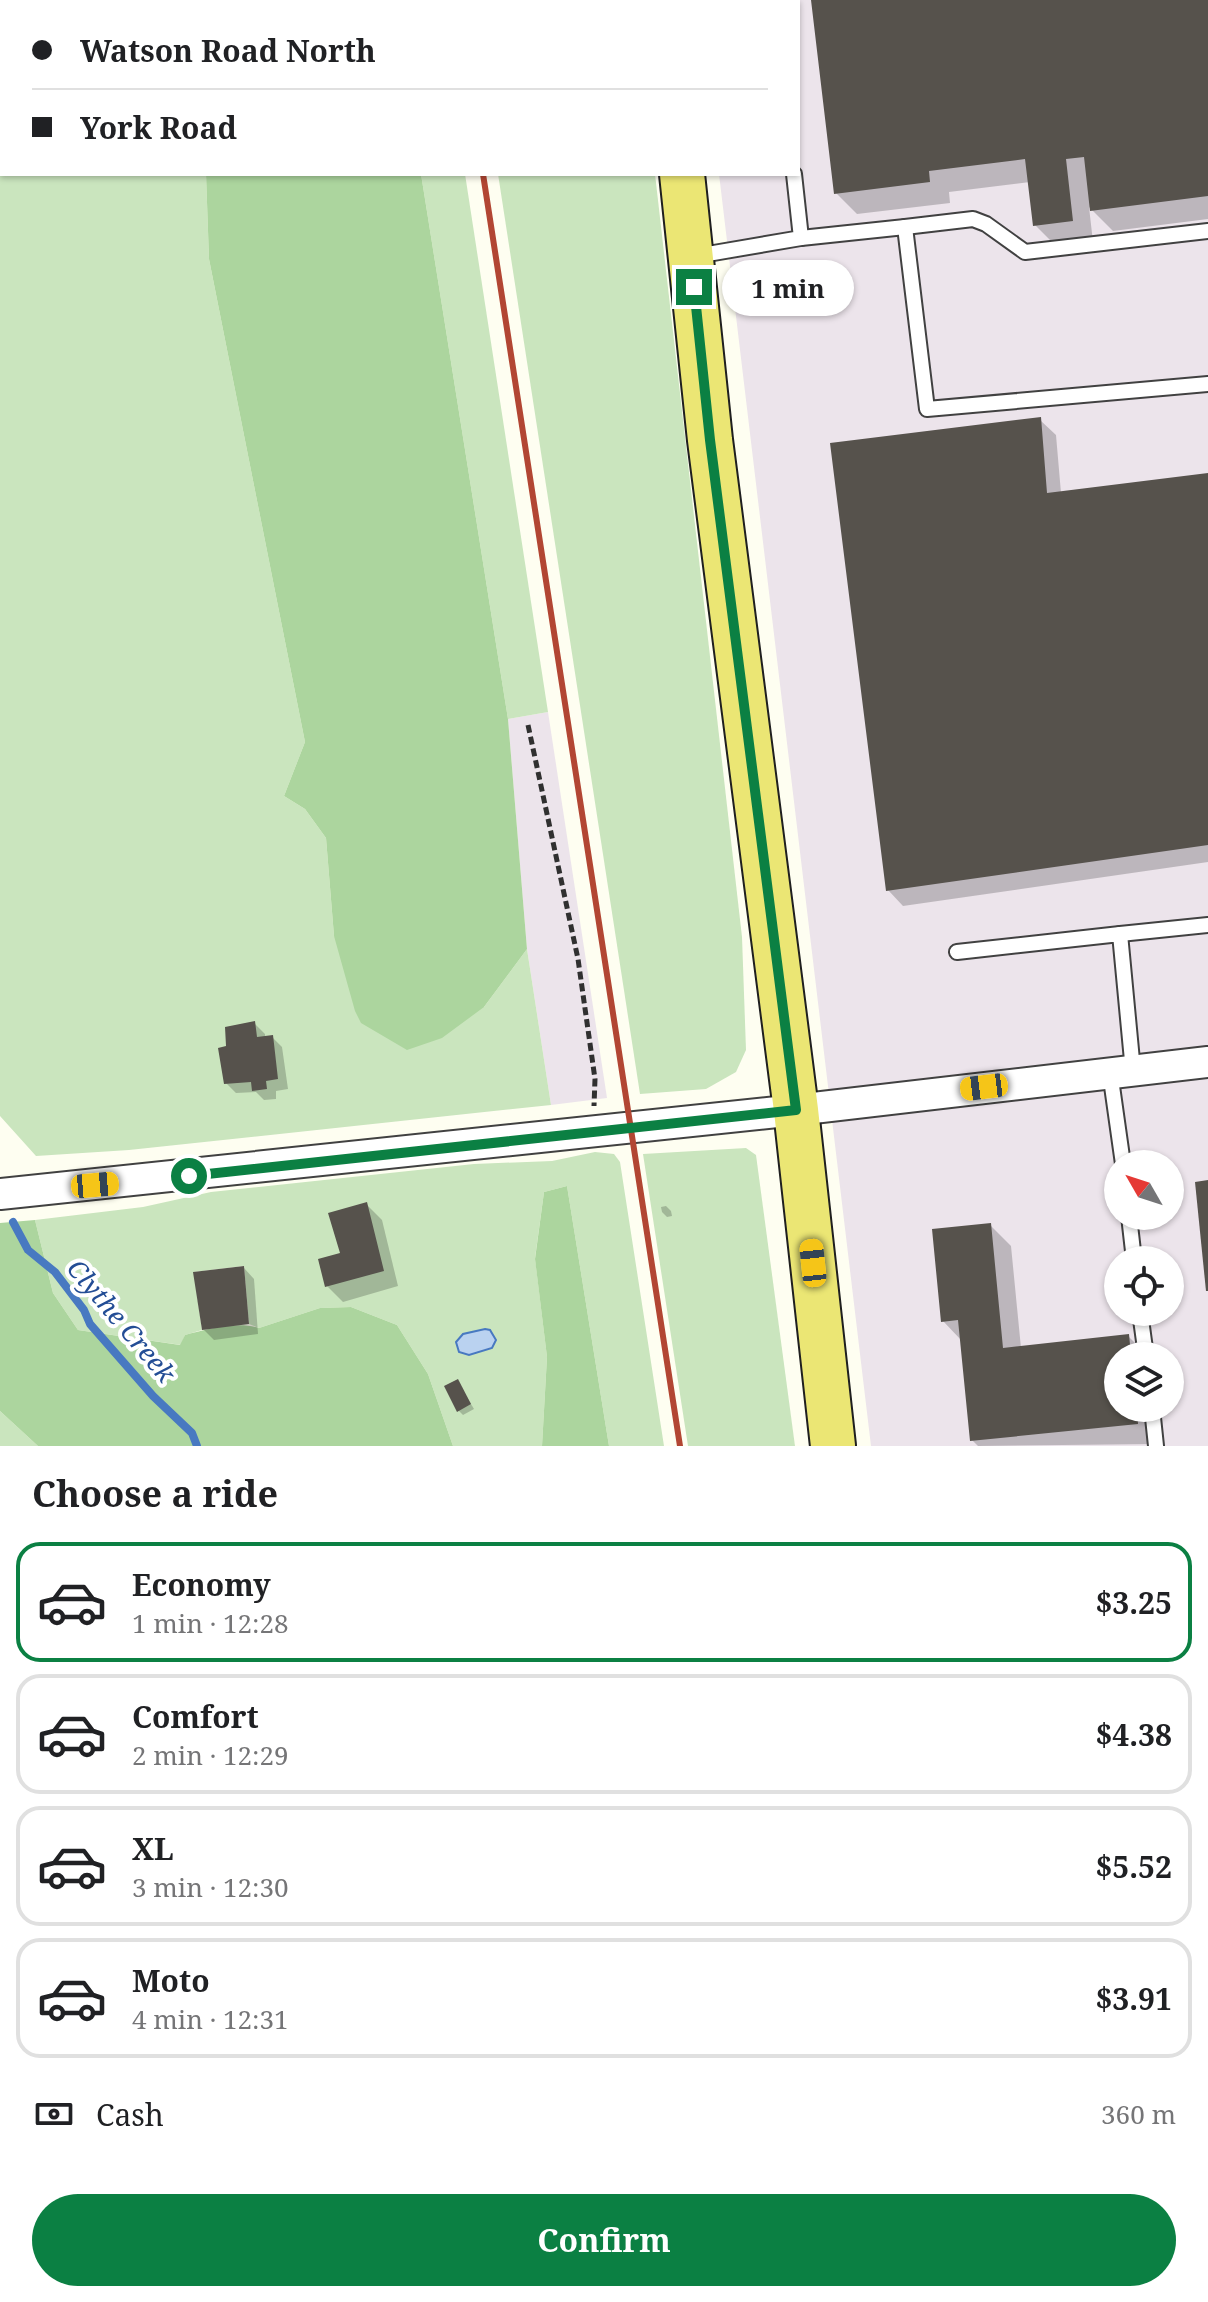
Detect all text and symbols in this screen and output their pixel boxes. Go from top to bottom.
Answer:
text: Watson Road North [80,30,376,71]
text: York Road [80,107,237,148]
callout: 1 min [722,259,854,315]
route end [676,269,712,305]
text: 1 min [751,270,825,306]
car [959,1072,1009,1102]
north arrow [1104,1150,1184,1230]
map controls [1104,1150,1184,1422]
route start [171,1158,207,1194]
car [70,1171,120,1199]
car [799,1238,827,1288]
button: locate [1104,1246,1184,1326]
water label: Clythe Creek [59,1251,185,1391]
button: layers [1104,1342,1184,1422]
text: Choose a ride [32,1469,278,1518]
text: Economy [132,1564,271,1605]
icon: car [36,1566,108,1638]
text: $3.25 [1095,1582,1172,1623]
text: 1 min · 12:28 [132,1605,289,1641]
text: Comfort [132,1696,259,1737]
icon: car [36,1698,108,1770]
text: $4.38 [1095,1714,1172,1755]
text: 2 min · 12:29 [132,1737,289,1773]
text: XL [132,1828,174,1869]
icon: car [36,1830,108,1902]
text: $5.52 [1095,1846,1172,1887]
text: 3 min · 12:30 [132,1869,289,1905]
text: Moto [132,1960,210,2001]
icon: car [36,1962,108,2034]
text: $3.91 [1095,1978,1172,2019]
text: 4 min · 12:31 [132,2001,289,2037]
icon: cash [32,2092,76,2136]
text: Cash [96,2094,164,2135]
text: 360 m [1101,2096,1176,2132]
button: Confirm [32,2194,1176,2286]

